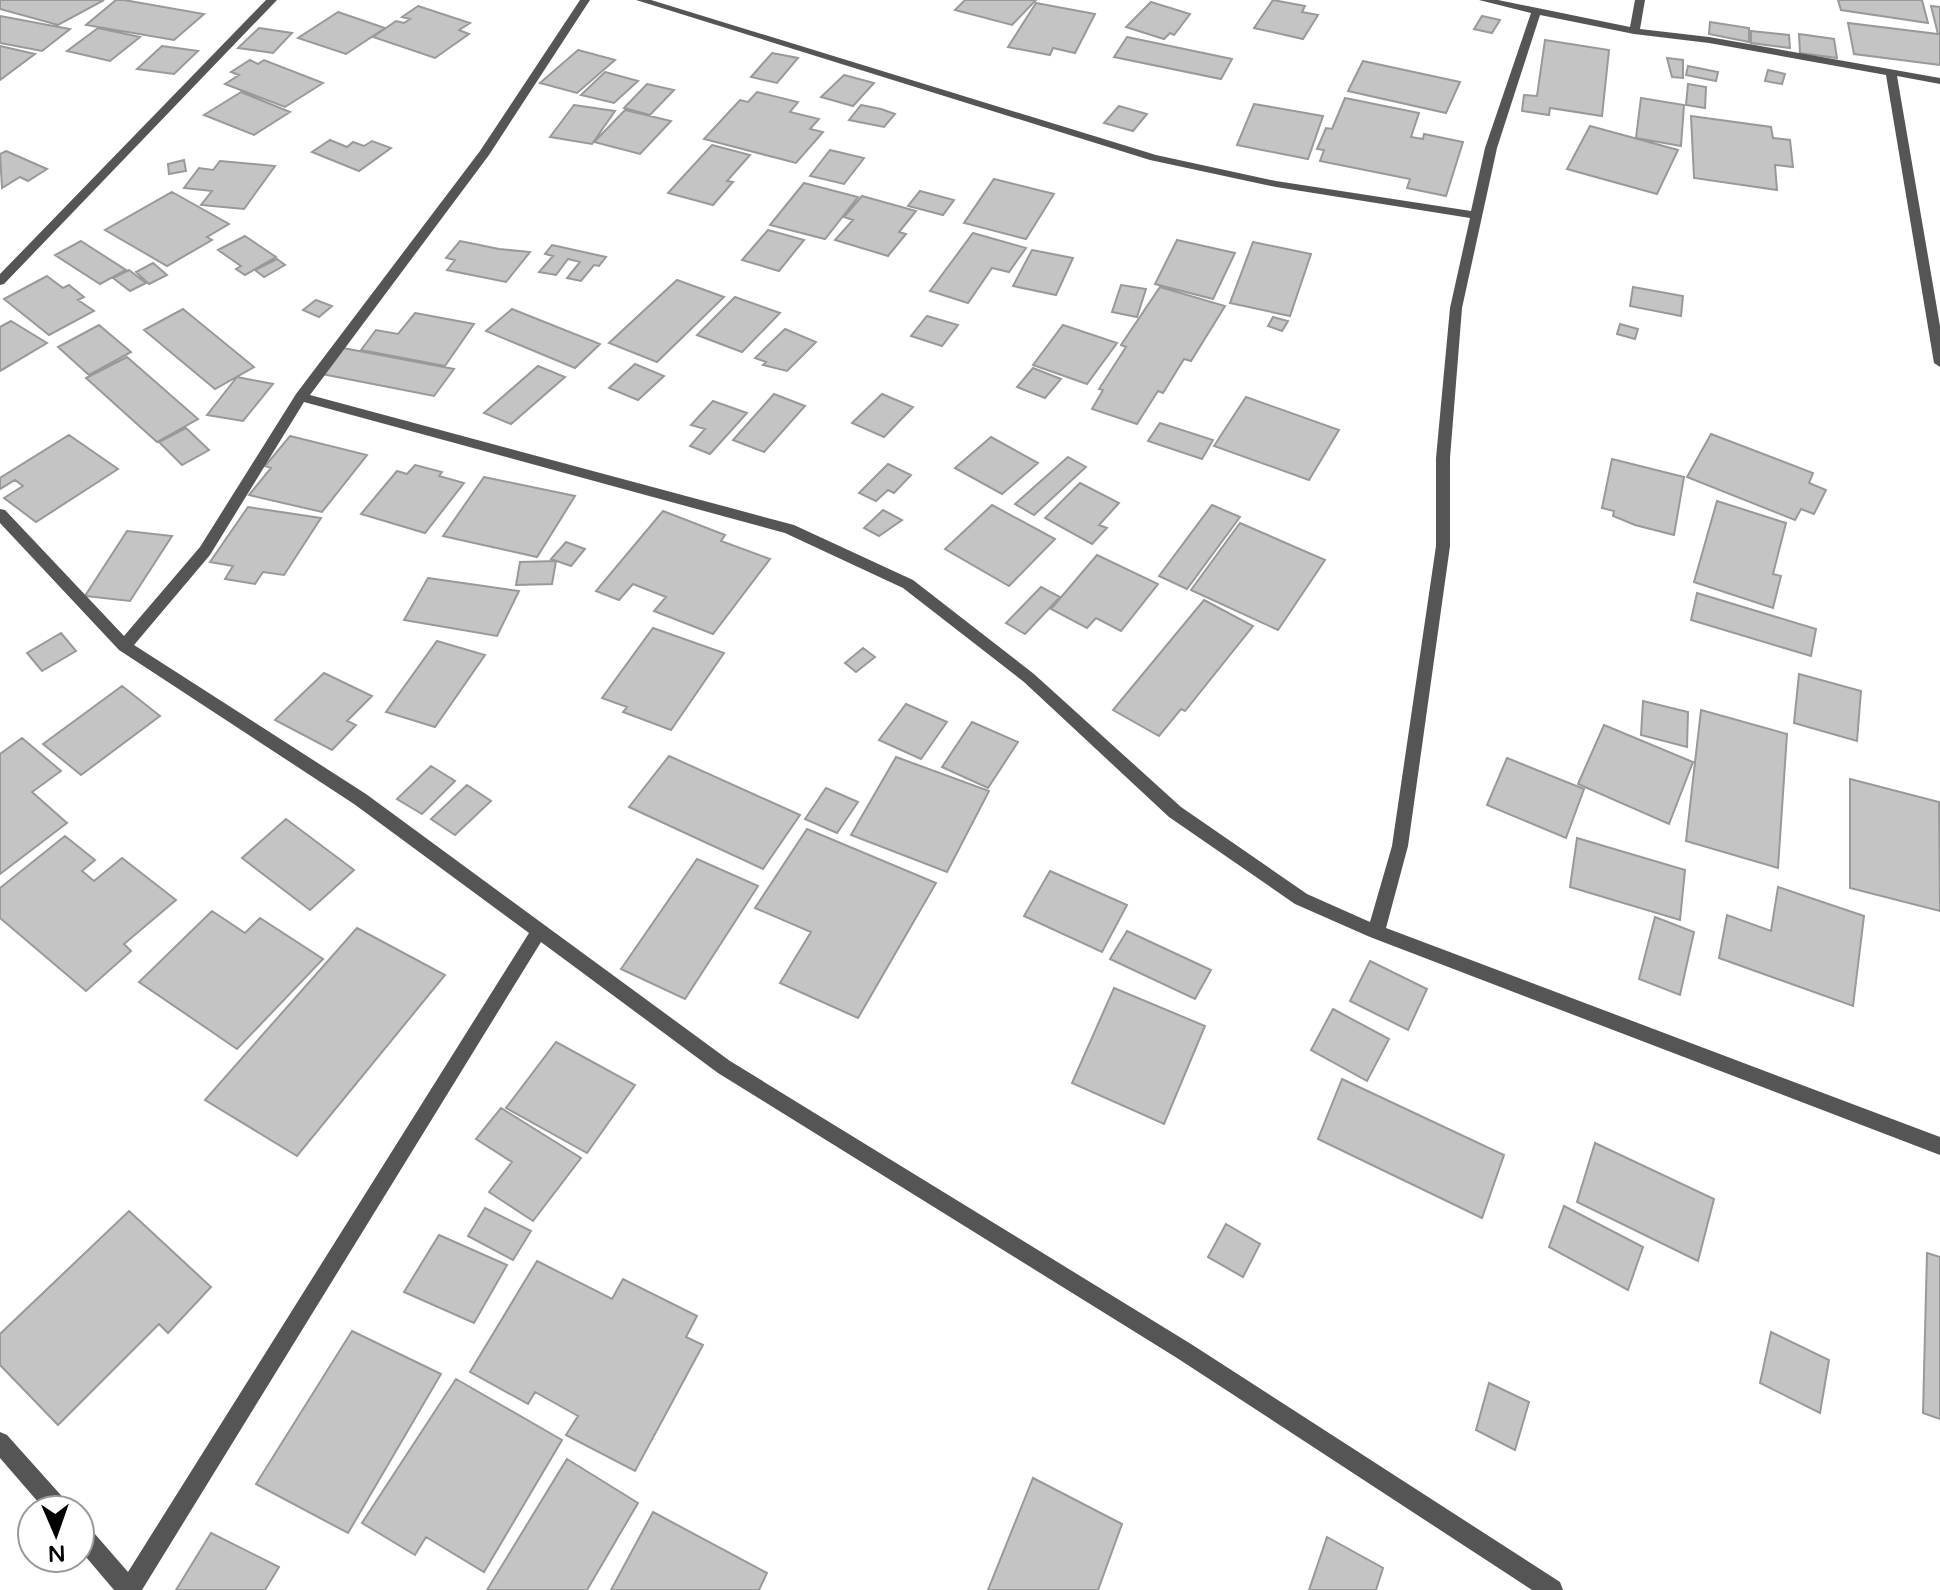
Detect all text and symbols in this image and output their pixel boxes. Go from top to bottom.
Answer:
north arrow [16,1494,96,1574]
text: N [47,1540,66,1566]

